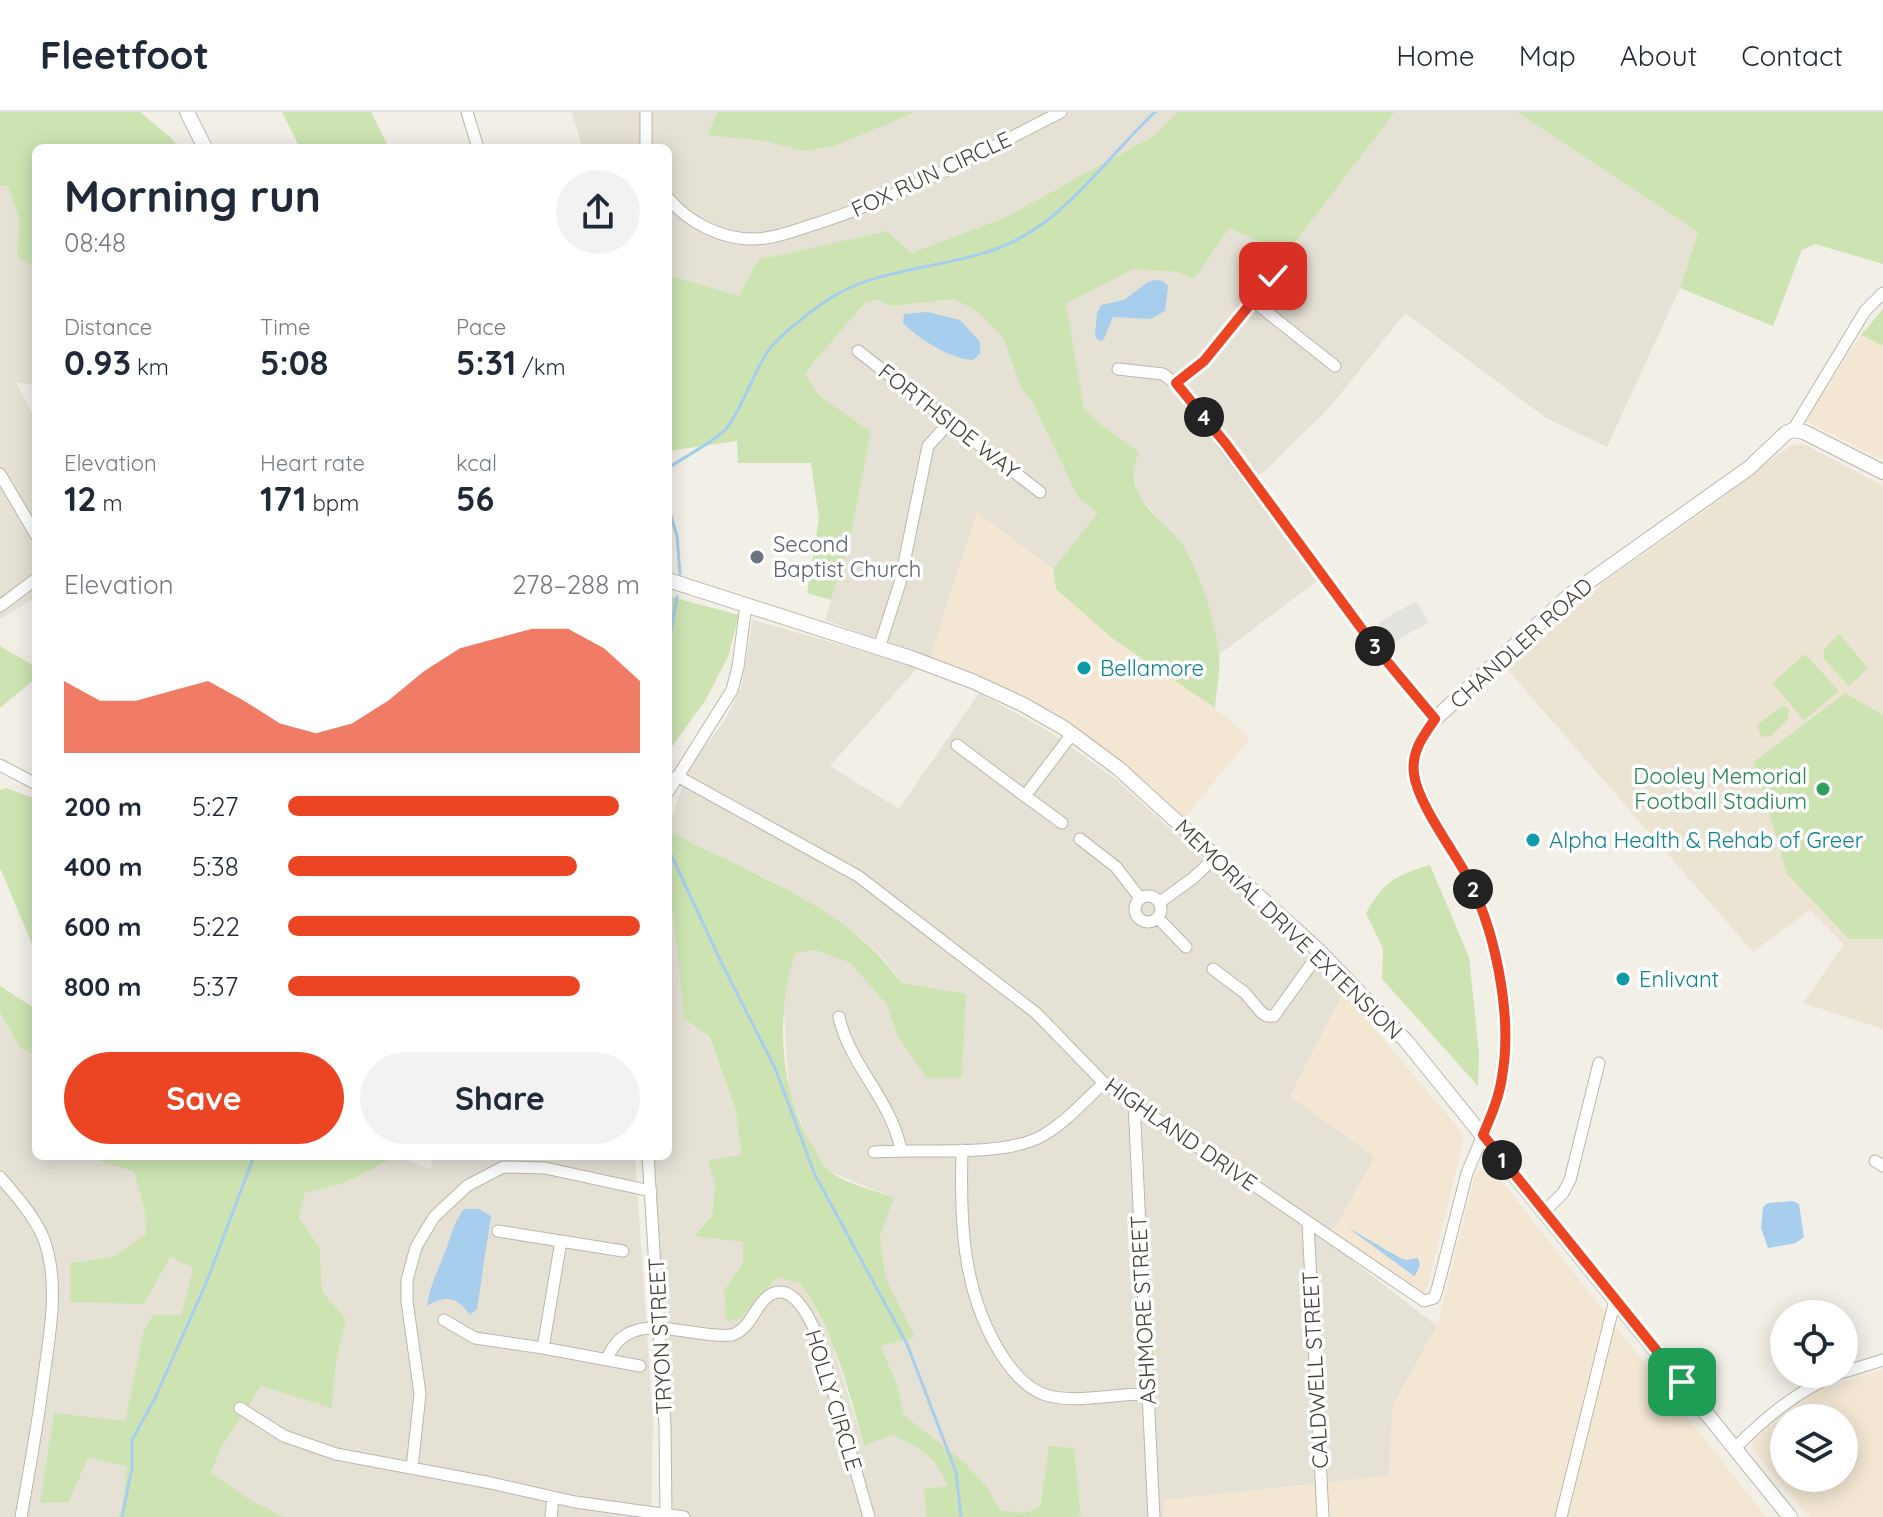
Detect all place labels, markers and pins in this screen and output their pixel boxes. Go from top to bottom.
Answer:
pin [1239,242,1307,310]
pin: 4 [1184,397,1224,437]
place label: Second Baptist Church [773,530,921,583]
marker: Second Baptist Church [748,548,766,566]
pin: 3 [1355,626,1395,666]
place label: Bellamore [1100,654,1204,682]
marker: Bellamore [1075,659,1093,677]
place label: Dooley Memorial Football Stadium [1633,762,1807,815]
marker: Dooley Memorial Football Stadium [1814,780,1832,798]
place label: Alpha Health & Rehab of Greer [1549,826,1864,854]
marker: Alpha Health & Rehab of Greer [1524,831,1542,849]
pin: 2 [1453,869,1493,909]
place label: Enlivant [1639,965,1719,993]
marker: Enlivant [1614,970,1632,988]
pin: 1 [1482,1140,1522,1180]
pin [1648,1348,1716,1416]

